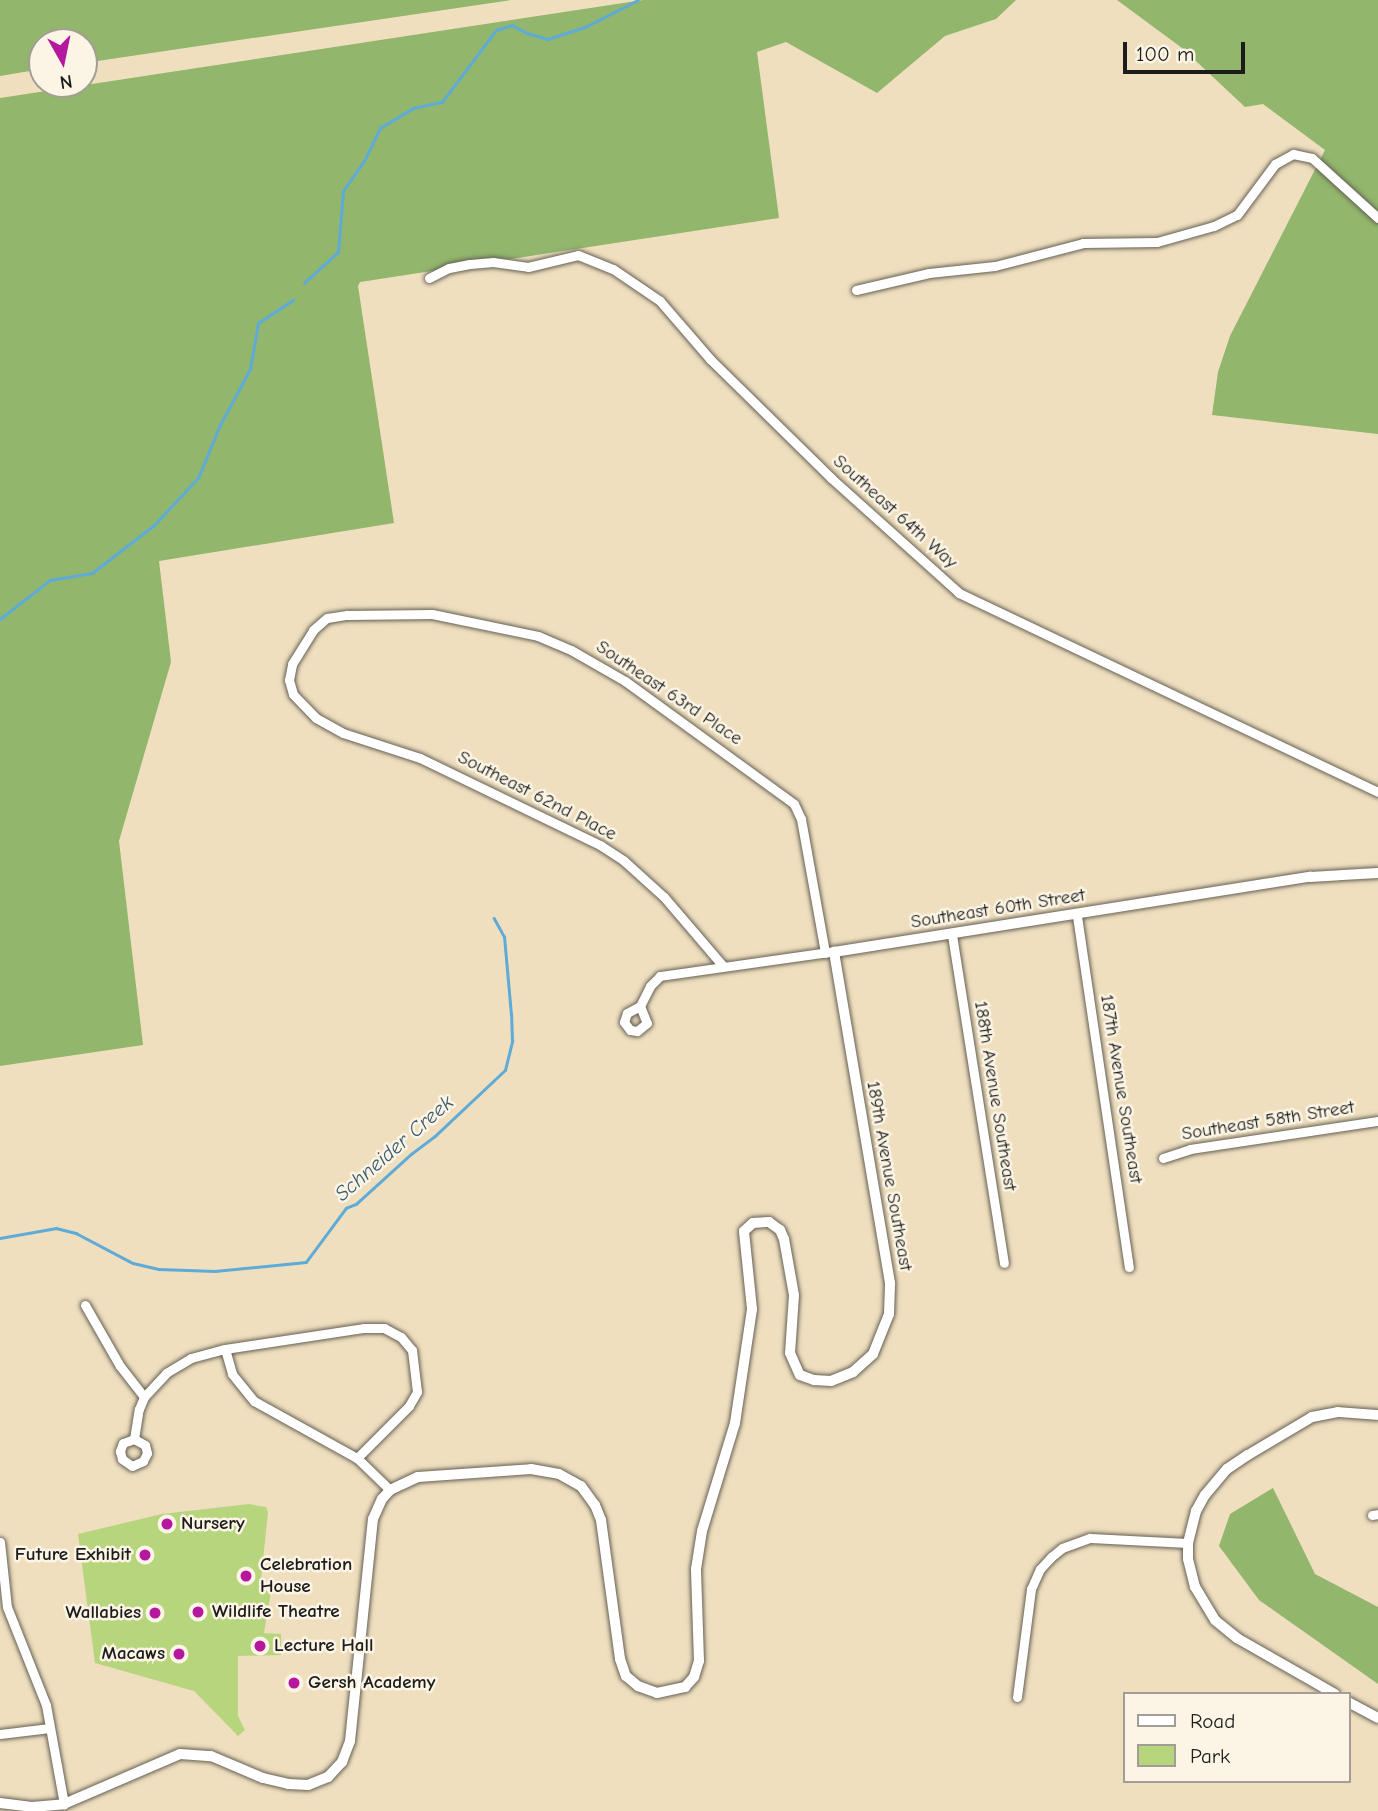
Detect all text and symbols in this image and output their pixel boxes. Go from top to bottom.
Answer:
north arrow [28,28,98,98]
scale bar [1126,28,1248,72]
text: 100 m [1136,42,1194,66]
text: N [58,70,74,94]
street label: Southeast 64th Way [828,450,962,574]
street label: Southeast 63rd Place [592,636,746,750]
street label: Southeast 62nd Place [454,746,620,846]
street label: Southeast 60th Street [909,884,1087,934]
street label: 187th Avenue Southeast [1095,993,1147,1185]
street label: 188th Avenue Southeast [969,1000,1021,1192]
street label: 189th Avenue Southeast [861,1079,917,1273]
water label: Schneider Creek [330,1090,458,1206]
street label: Southeast 58th Street [1180,1096,1356,1146]
place label: Nursery [181,1513,245,1535]
marker: Nursery [159,1516,175,1532]
place label: Future Exhibit [15,1544,131,1566]
marker: Future Exhibit [137,1547,153,1563]
place label: Celebration House [260,1554,352,1598]
marker: Celebration House [238,1568,254,1584]
place label: Wildlife Theatre [212,1601,340,1623]
place label: Wallabies [66,1602,141,1624]
marker: Wildlife Theatre [190,1604,206,1620]
marker: Wallabies [147,1605,163,1621]
place label: Lecture Hall [274,1635,373,1657]
marker: Lecture Hall [252,1638,268,1654]
place label: Macaws [102,1643,165,1665]
marker: Macaws [171,1646,187,1662]
place label: Gersh Academy [308,1672,435,1694]
marker: Gersh Academy [286,1675,302,1691]
legend [1122,1692,1350,1783]
text: Road [1190,1709,1235,1733]
text: Park [1190,1744,1230,1768]

